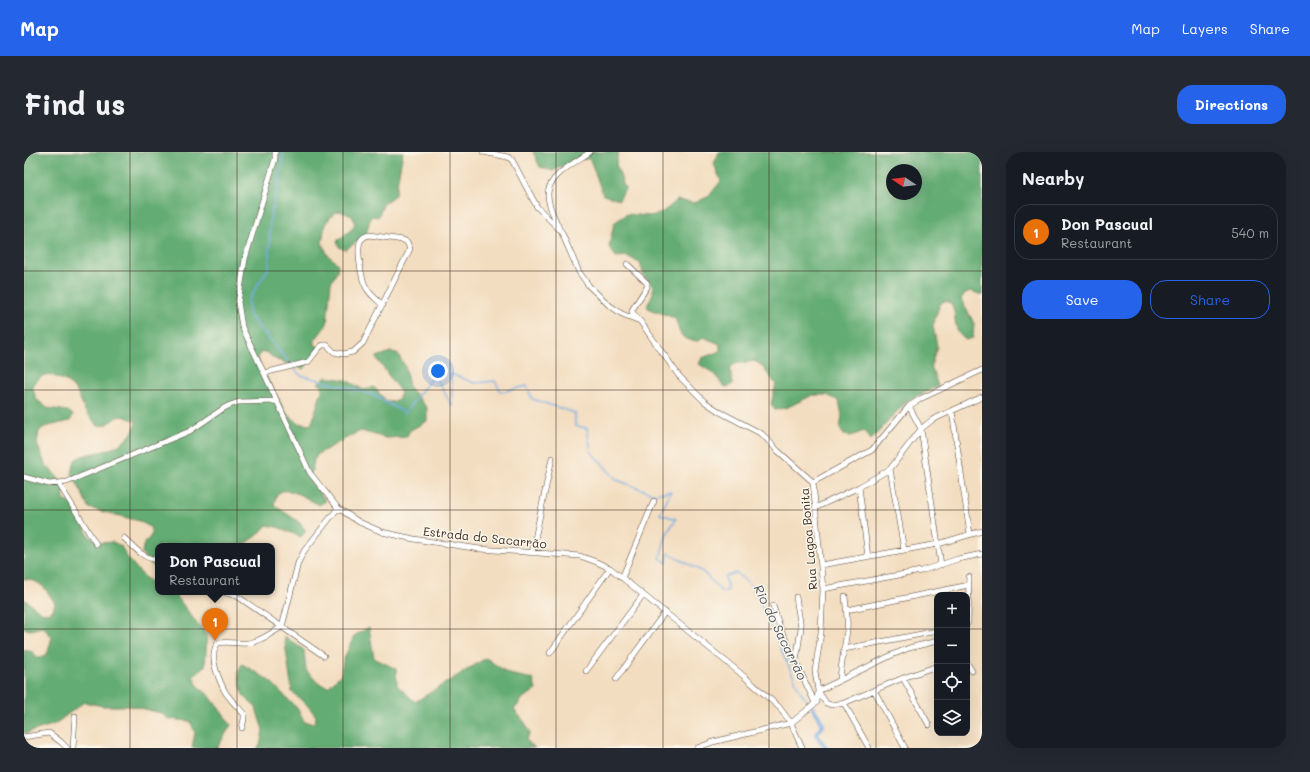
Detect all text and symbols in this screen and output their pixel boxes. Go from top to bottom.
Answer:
text: Map [20,16,59,41]
text: Map [1131,19,1160,38]
text: Layers [1182,19,1228,38]
text: Share [1250,19,1290,38]
button: Directions [1177,85,1286,124]
text: Find us [24,86,125,122]
north arrow [886,164,922,200]
text: Nearby [1022,167,1084,189]
text: Don Pascual [1061,214,1153,234]
text: 1 [1033,224,1039,241]
text: 540 m [1231,224,1269,241]
text: Restaurant [1061,234,1132,251]
button: Save [1022,280,1142,319]
button: Share [1150,280,1270,319]
your location [428,361,448,381]
street label: Rua Lagoa Bonita [796,487,820,591]
street label: Estrada do Sacarrão [422,523,548,551]
popup [155,543,275,595]
text: Don Pascual [169,551,261,571]
text: Restaurant [169,571,240,588]
water label: Rio do Sacarrão [750,581,812,683]
map controls [934,592,970,736]
button: + [934,592,970,628]
pin: 1 [202,608,228,641]
button: − [934,628,970,664]
button: locate [934,664,970,700]
button: layers [934,700,970,736]

